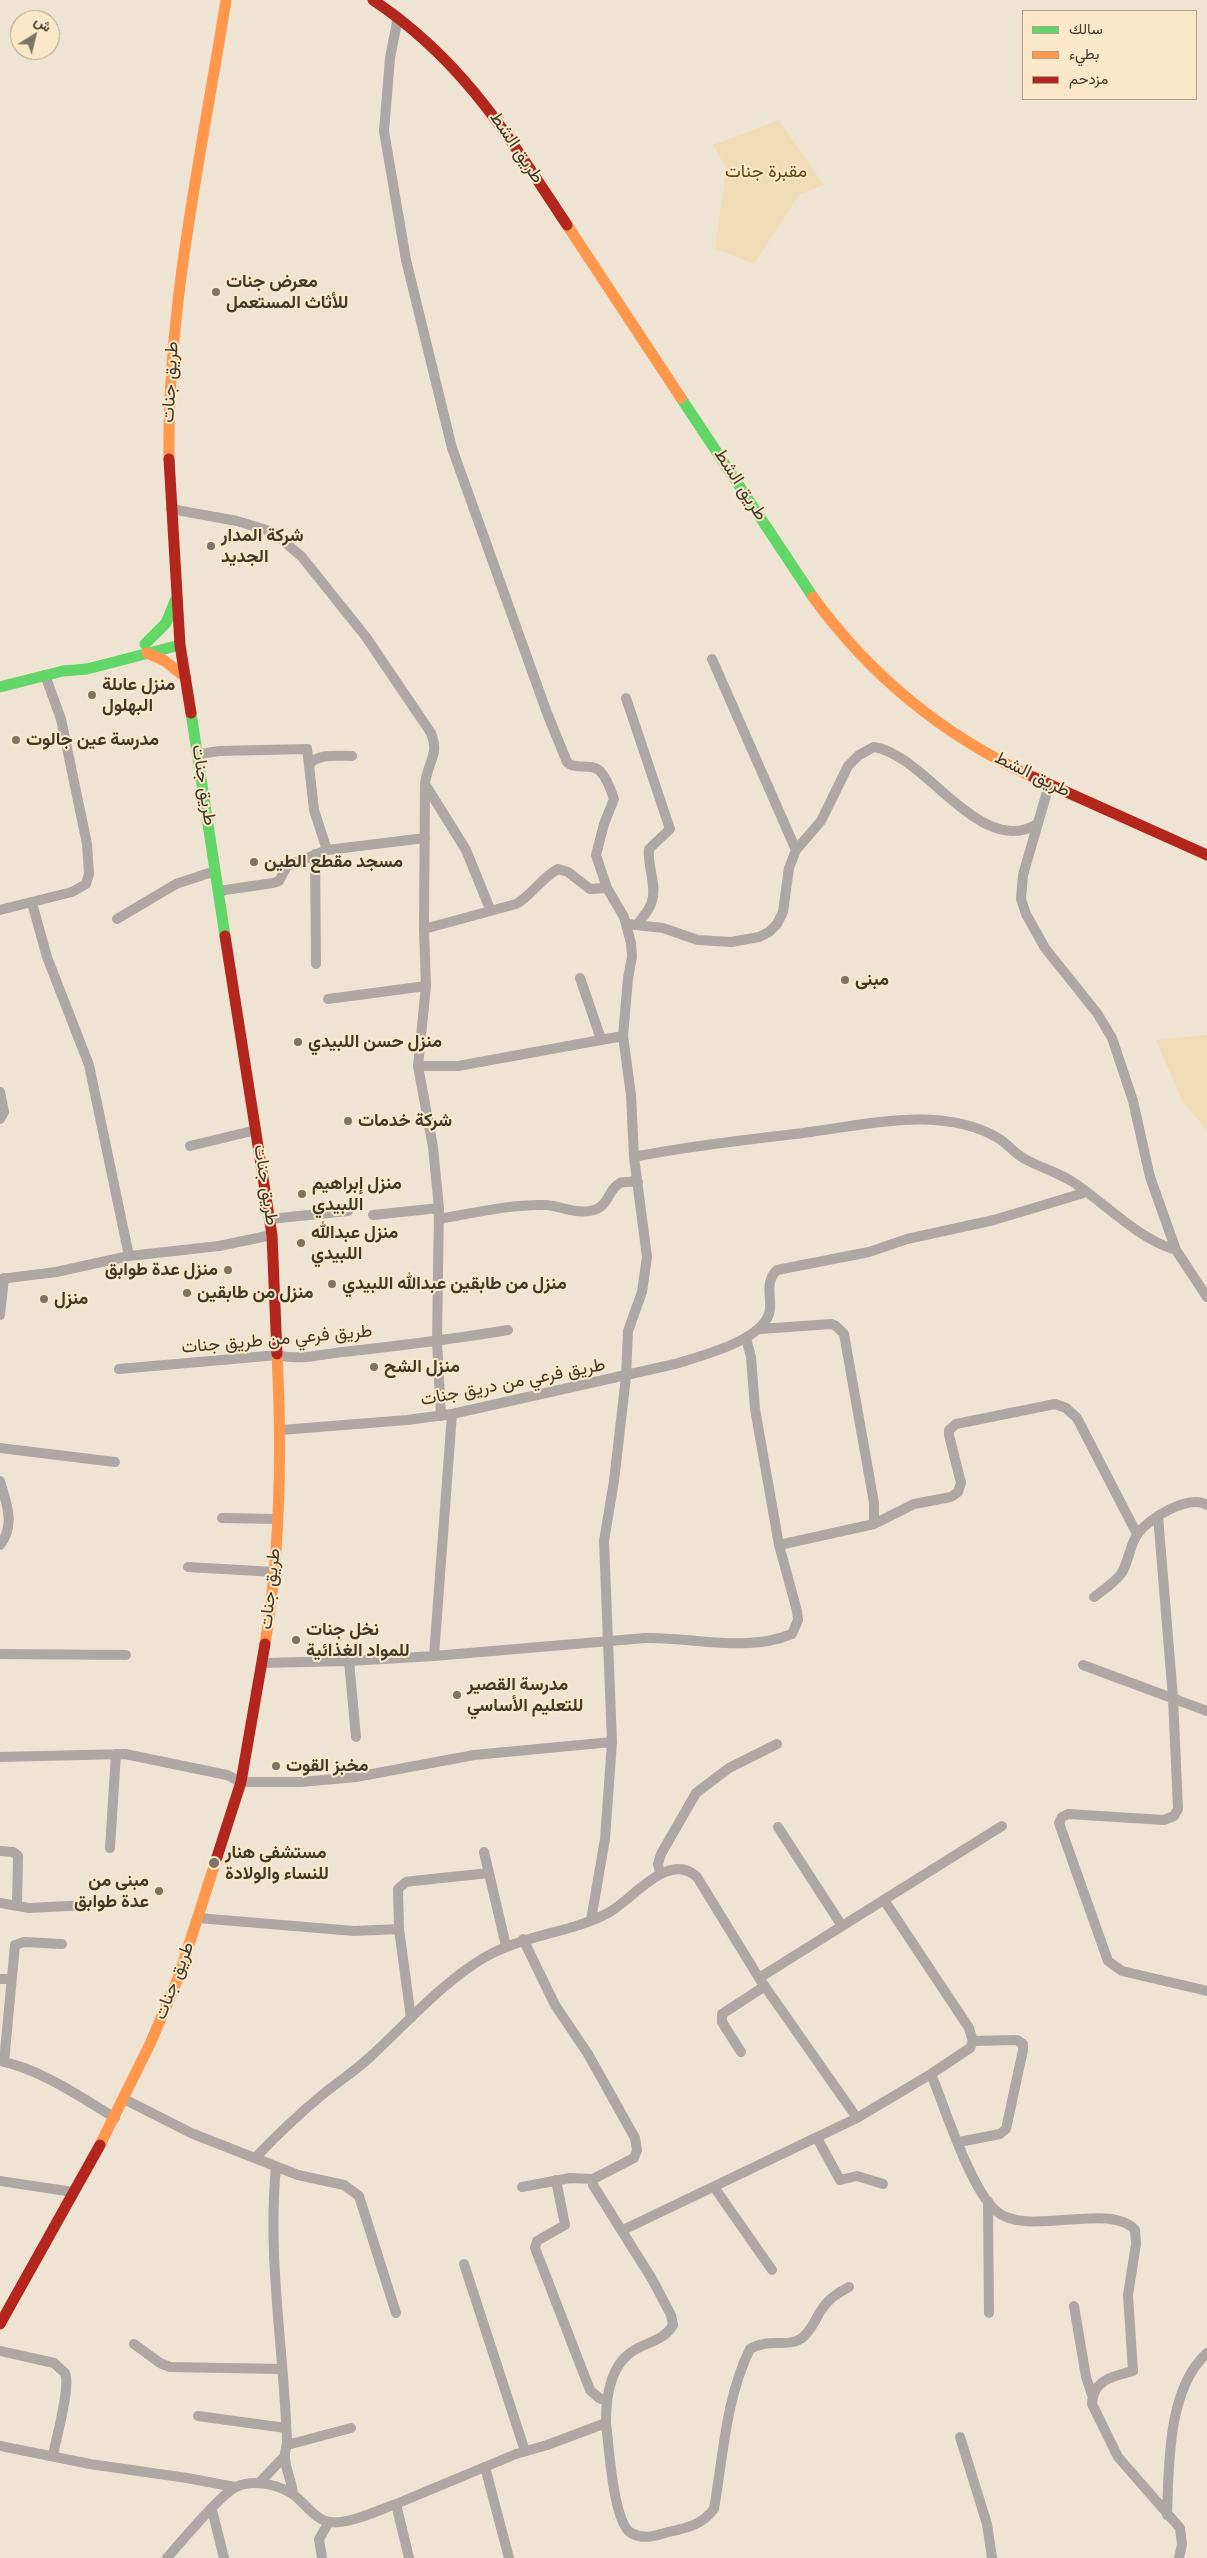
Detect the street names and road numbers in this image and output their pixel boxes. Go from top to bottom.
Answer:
street label: طريق الشط [484,108,548,188]
street label: طريق جنات [158,341,184,423]
street label: طريق الشط [709,445,771,525]
street label: طريق جنات [186,743,220,827]
street label: طريق الشط [991,747,1073,803]
street label: طريق جنات [248,1143,282,1227]
street label: طريق فرعي من طريق جنات [181,1321,373,1359]
street label: طريق فرعي من دريق جنات [419,1354,607,1412]
street label: طريق جنات [256,1547,286,1631]
street label: طريق جنات [150,1939,200,2023]

